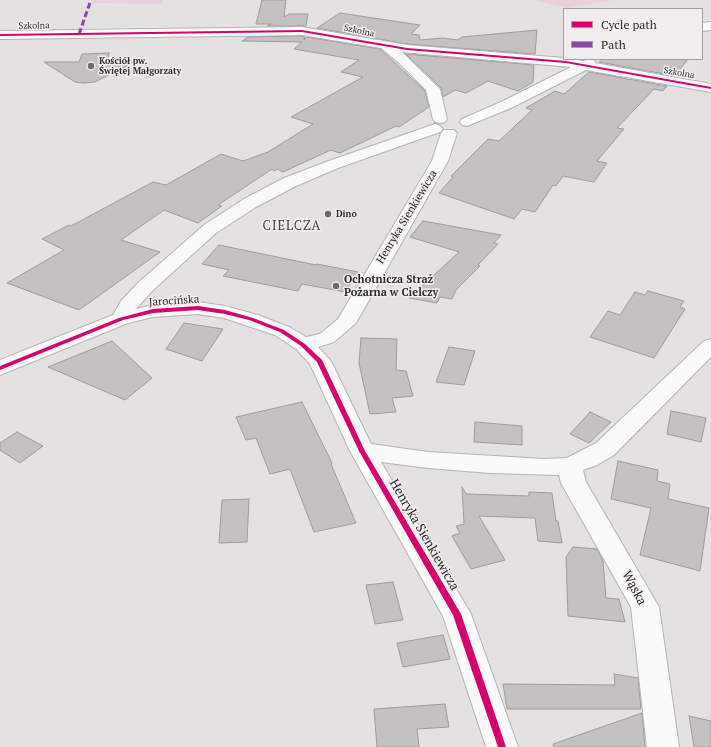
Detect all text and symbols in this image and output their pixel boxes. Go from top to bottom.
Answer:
legend [563,8,703,60]
text: Cycle path [601,17,657,32]
street label: Szkolna [18,20,50,32]
street label: Szkolna [343,22,375,40]
text: Path [601,37,626,52]
place label: Kościół pw. Świętej Małgorzaty [99,56,181,77]
marker: Kościół pw. Świętej Małgorzaty [86,61,96,71]
street label: Szkolna [663,65,695,81]
street label: Henryka Sienkiewicza [374,168,440,266]
marker: Dino [323,209,333,219]
place label: Dino [336,209,357,219]
district label: CIELCZA [263,218,321,234]
place label: Ochotnicza Straż Pożarna w Cielczy [344,273,438,299]
marker: Ochotnicza Straż Pożarna w Cielczy [331,281,341,291]
street label: Jarocińska [148,293,200,309]
street label: Henryka Sienkiewicza [386,476,462,594]
street label: Wąska [618,568,650,608]

